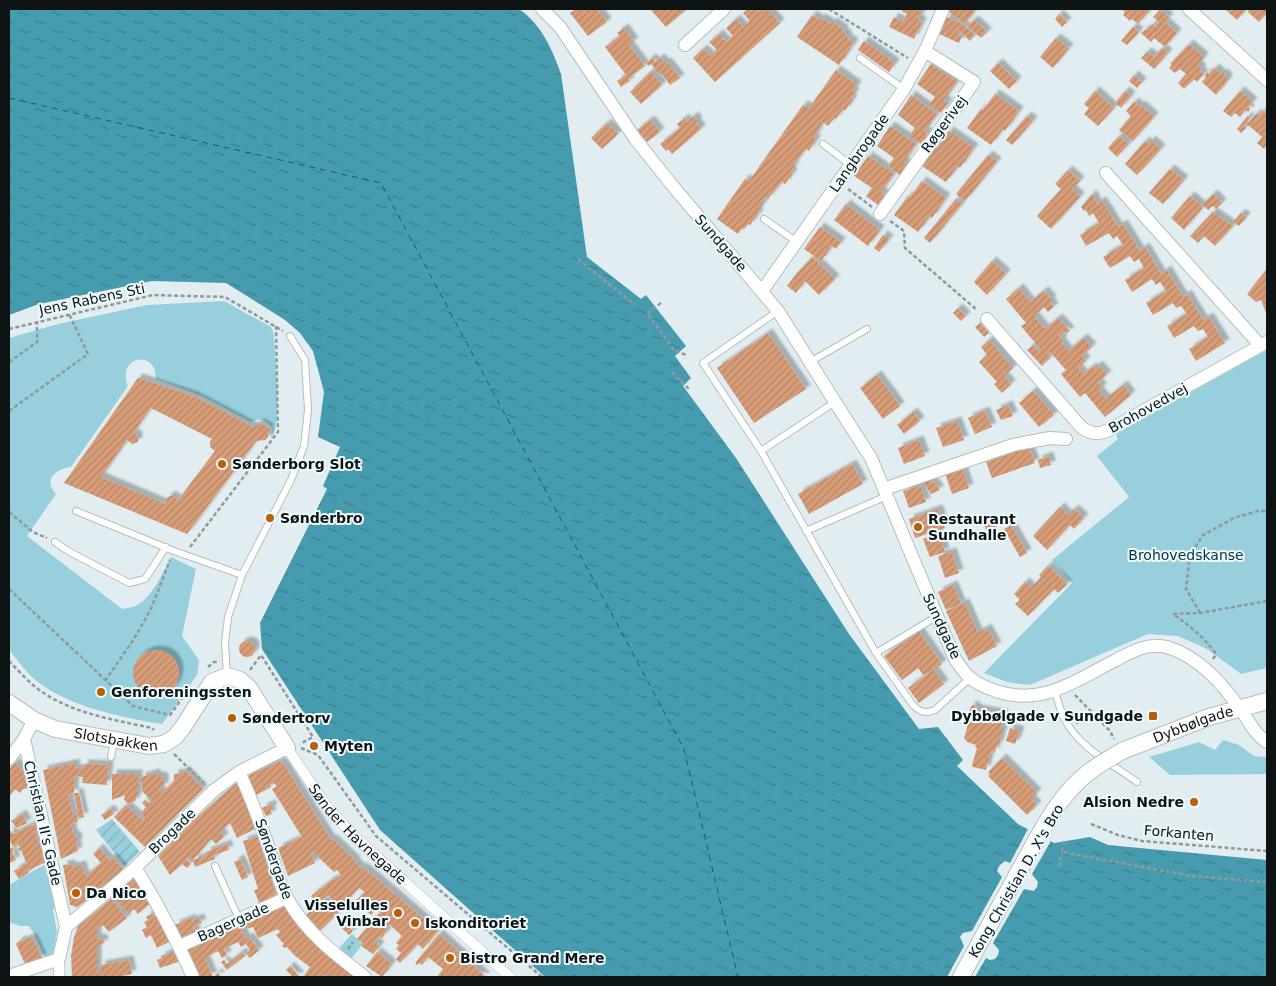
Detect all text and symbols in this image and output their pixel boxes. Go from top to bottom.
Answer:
street label: Røgerivej [918,93,970,155]
street label: Langbrogade [826,111,892,195]
street label: Sundgade [692,211,750,275]
street label: Jens Rabens Sti [37,280,146,318]
street label: Brohovedvej [1106,380,1190,436]
place label: Sønderborg Slot [232,456,361,472]
marker: Sønderborg Slot [216,458,228,470]
place label: Sønderbro [280,510,363,526]
place label: Restaurant Sundhalle [928,511,1016,543]
marker: Sønderbro [264,512,276,524]
marker: Restaurant Sundhalle [912,521,924,533]
park label: Brohovedskanse [1128,547,1244,563]
street label: Sundgade [920,591,964,661]
place label: Genforeningssten [111,684,252,700]
marker: Genforeningssten [95,686,107,698]
street label: Dybbølgade [1151,703,1235,746]
place label: Dybbølgade v Sundgade [951,708,1143,724]
place label: Søndertorv [242,710,330,726]
marker: Dybbølgade v Sundgade [1147,710,1159,722]
marker: Søndertorv [226,712,238,724]
street label: Slotsbakken [73,725,159,754]
place label: Myten [324,738,373,754]
marker: Myten [308,740,320,752]
street label: Christian II's Gade [21,759,65,887]
street label: Sønder Havnegade [306,781,410,888]
place label: Alsion Nedre [1083,794,1184,810]
marker: Alsion Nedre [1188,796,1200,808]
street label: Kong Christian D. X's Bro [965,801,1067,961]
street label: Brogade [145,805,199,857]
street label: Søndergade [252,817,296,901]
street label: Forkanten [1143,822,1215,844]
place label: Da Nico [86,885,147,901]
marker: Da Nico [70,887,82,899]
place label: Visselulles Vinbar [304,897,388,929]
street label: Bagergade [195,899,271,945]
marker: Visselulles Vinbar [392,907,404,919]
place label: Iskonditoriet [425,915,526,931]
marker: Iskonditoriet [409,917,421,929]
place label: Bistro Grand Mere [460,950,604,966]
marker: Bistro Grand Mere [444,952,456,964]

